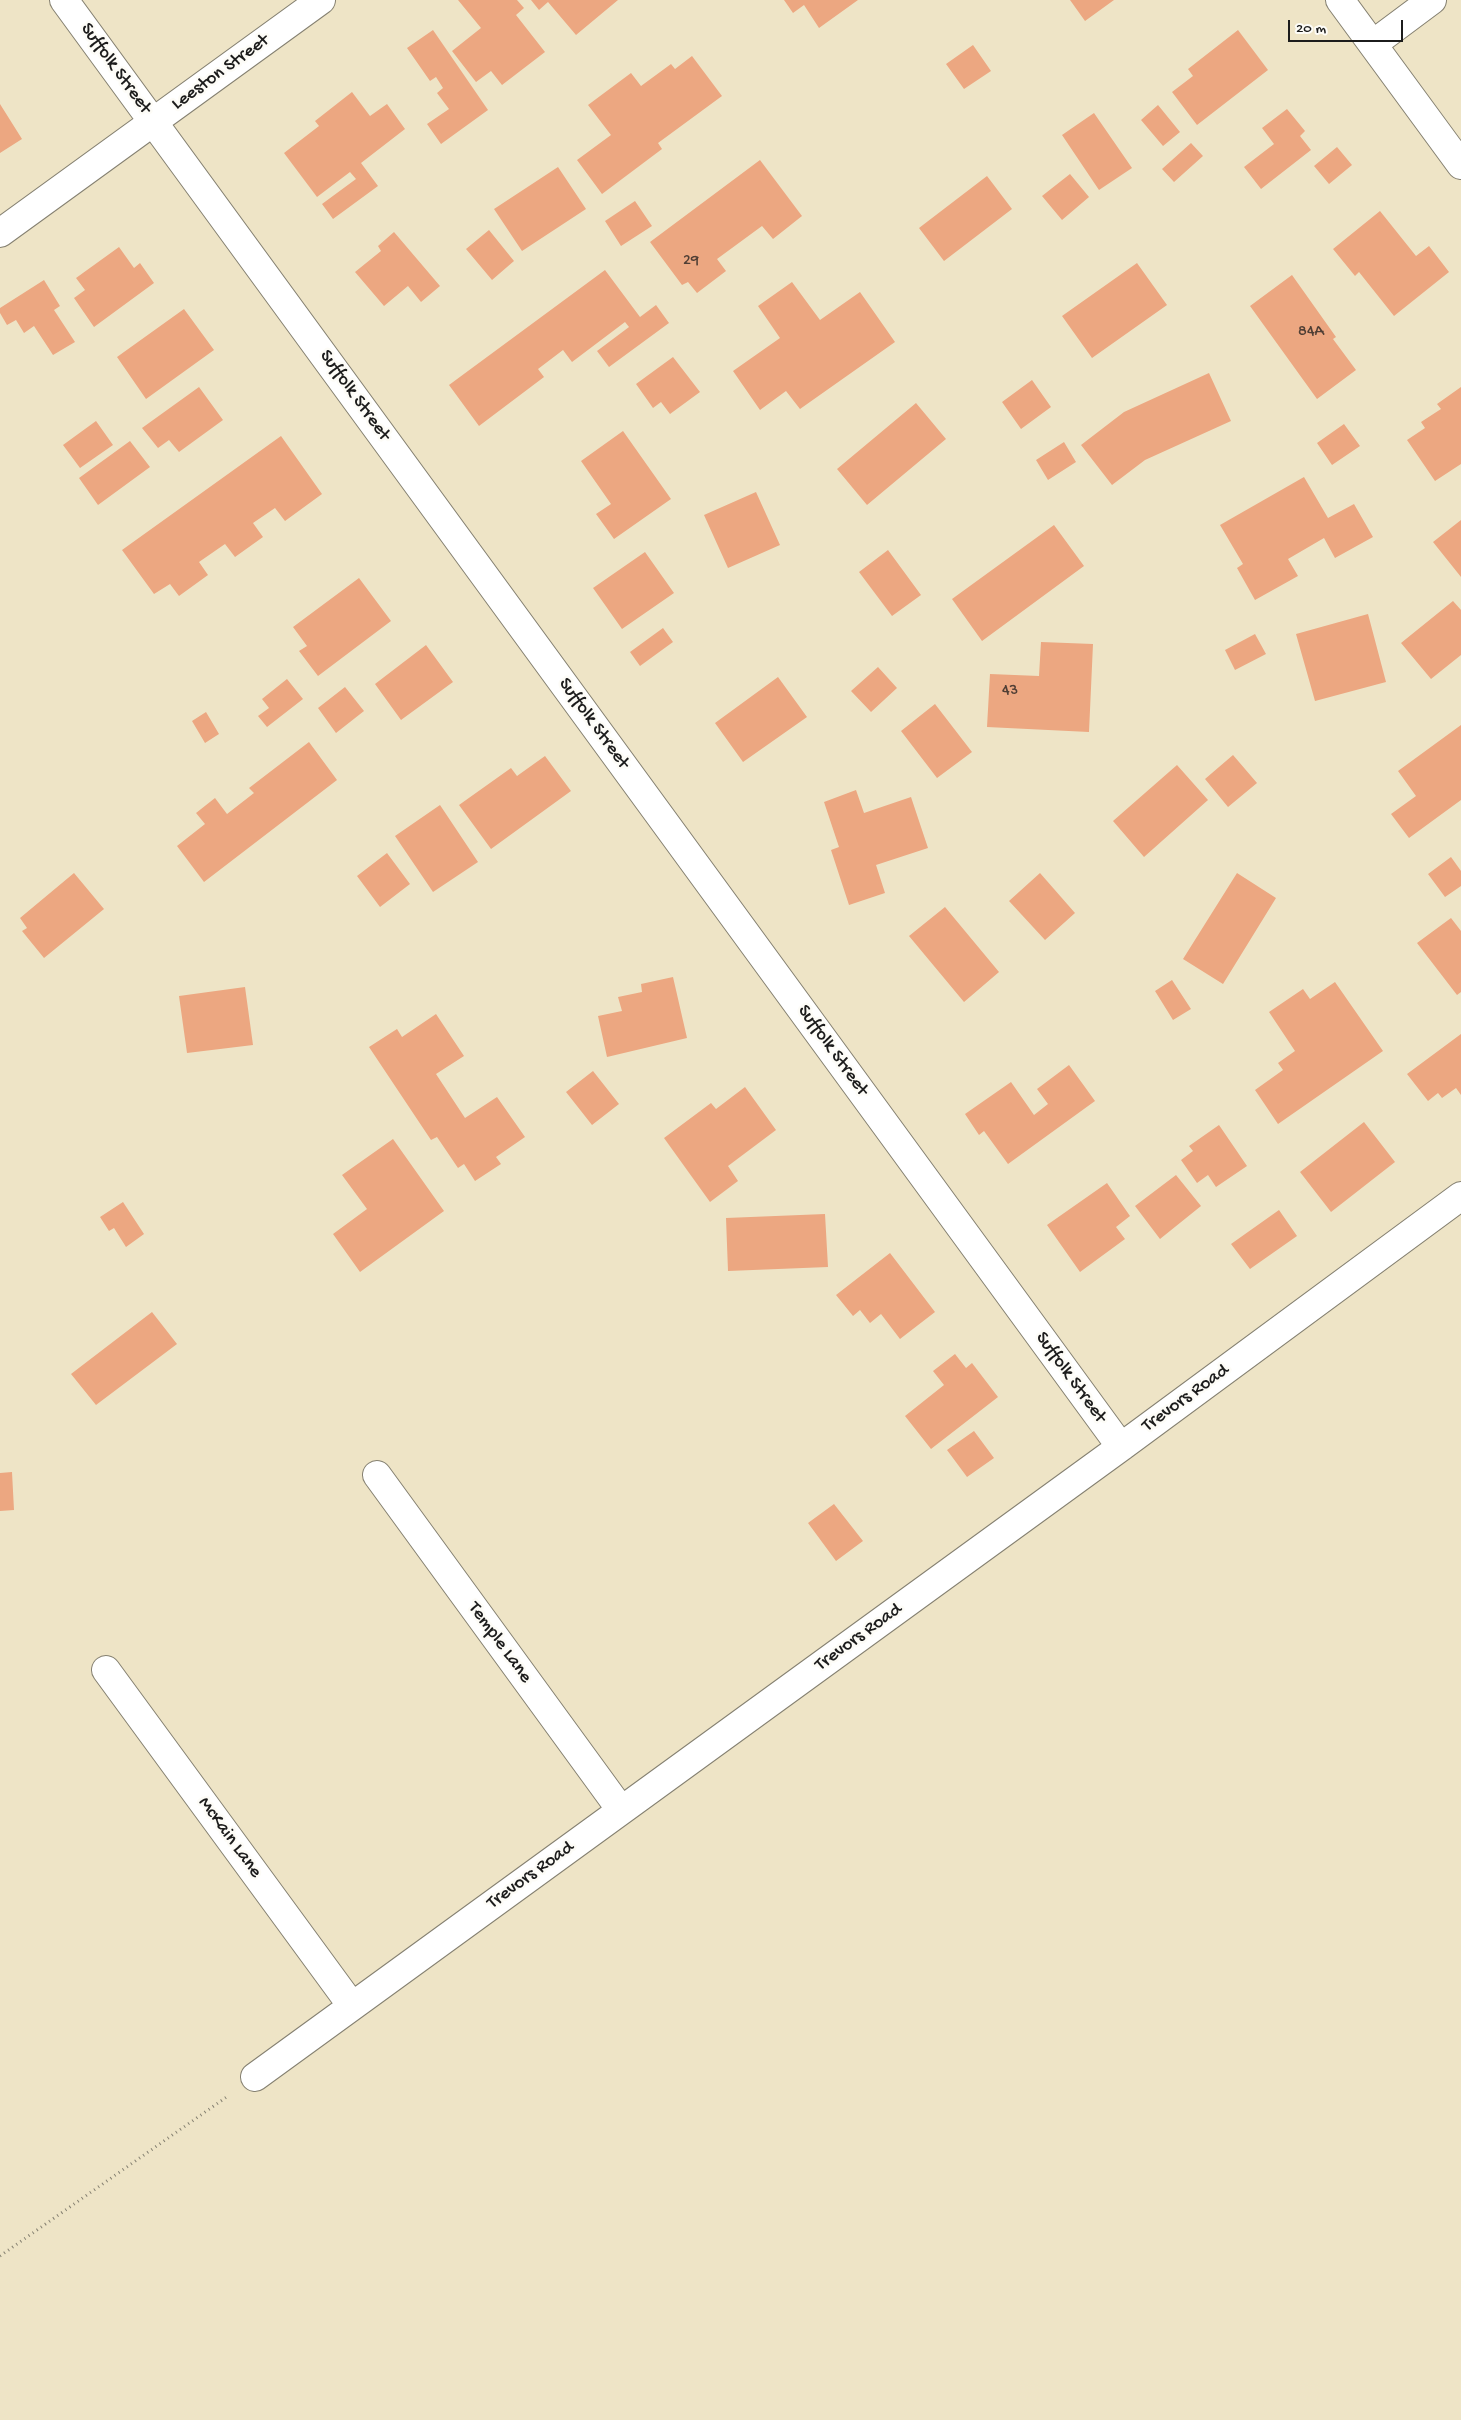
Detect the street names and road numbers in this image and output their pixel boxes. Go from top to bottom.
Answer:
street label: Suffolk Street [74,19,156,119]
street label: Leeston Street [168,30,274,116]
street label: Suffolk Street [313,346,395,446]
street label: Suffolk Street [552,674,634,774]
street label: Suffolk Street [791,1001,873,1101]
street label: Suffolk Street [1029,1328,1111,1428]
street label: Trevors Road [1138,1360,1234,1438]
street label: Temple Lane [462,1598,536,1688]
street label: Trevors Road [811,1599,907,1677]
street label: McKain Lane [192,1793,266,1883]
street label: Trevors Road [483,1837,579,1915]

